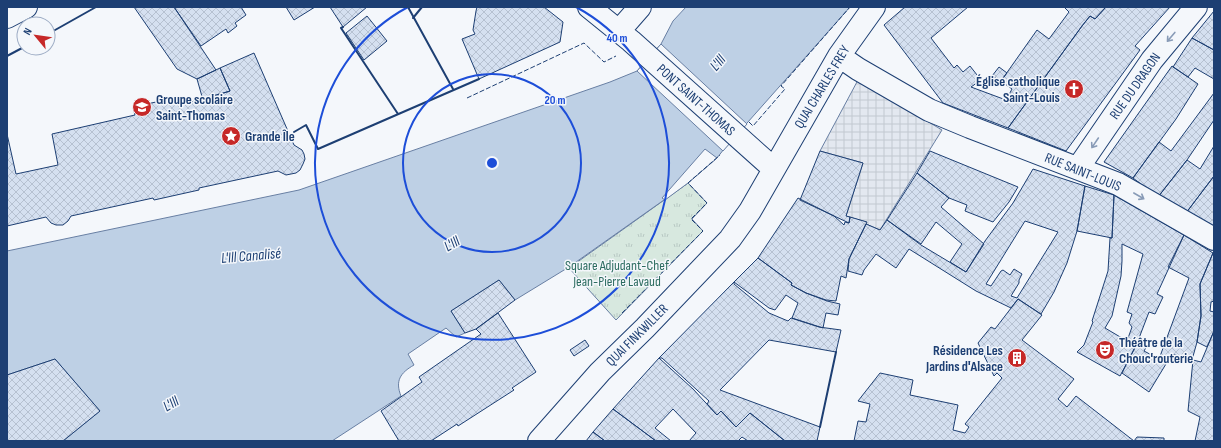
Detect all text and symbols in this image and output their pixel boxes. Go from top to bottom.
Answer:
north arrow [16,16,56,56]
text: N [21,26,35,37]
text: 40 m [606,31,628,46]
one-way arrow [1167,32,1176,42]
street label: QUAI CHARLES FREY [791,42,854,132]
street label: RUE DU DRAGON [1106,49,1164,123]
water label: L'Ill [706,50,731,75]
street label: PONT SAINT-THOMAS [653,60,739,140]
place label: Église catholique Saint-Louis [976,73,1060,106]
church icon: Église catholique Saint-Louis [1063,78,1085,100]
place label: Groupe scolaire Saint-Thomas [156,91,233,124]
text: 20 m [545,93,565,108]
school or university icon: Groupe scolaire Saint-Thomas [131,96,153,118]
place icon: Grande Île [220,125,242,147]
place label: Grande Île [245,128,295,145]
one-way arrow [1091,137,1099,148]
street label: RUE SAINT-LOUIS [1042,149,1124,195]
centre of rings [485,156,499,170]
one-way arrow [1133,192,1145,200]
water label: L'Ill [441,231,464,256]
water label: L'Ill Canalisé [220,244,282,268]
park label: Square Adjudant-Chef Jean-Pierre Lavaud [565,257,670,290]
street label: QUAI FINKWILLER [602,300,672,370]
place label: Théâtre de la Chouc'routerie [1119,334,1193,367]
theatre icon: Théâtre de la Chouc'routerie [1094,339,1116,361]
place label: Résidence Les Jardins d'Alsace [925,342,1003,375]
building icon: Résidence Les Jardins d'Alsace [1006,347,1028,369]
water label: L'Ill [160,391,183,416]

